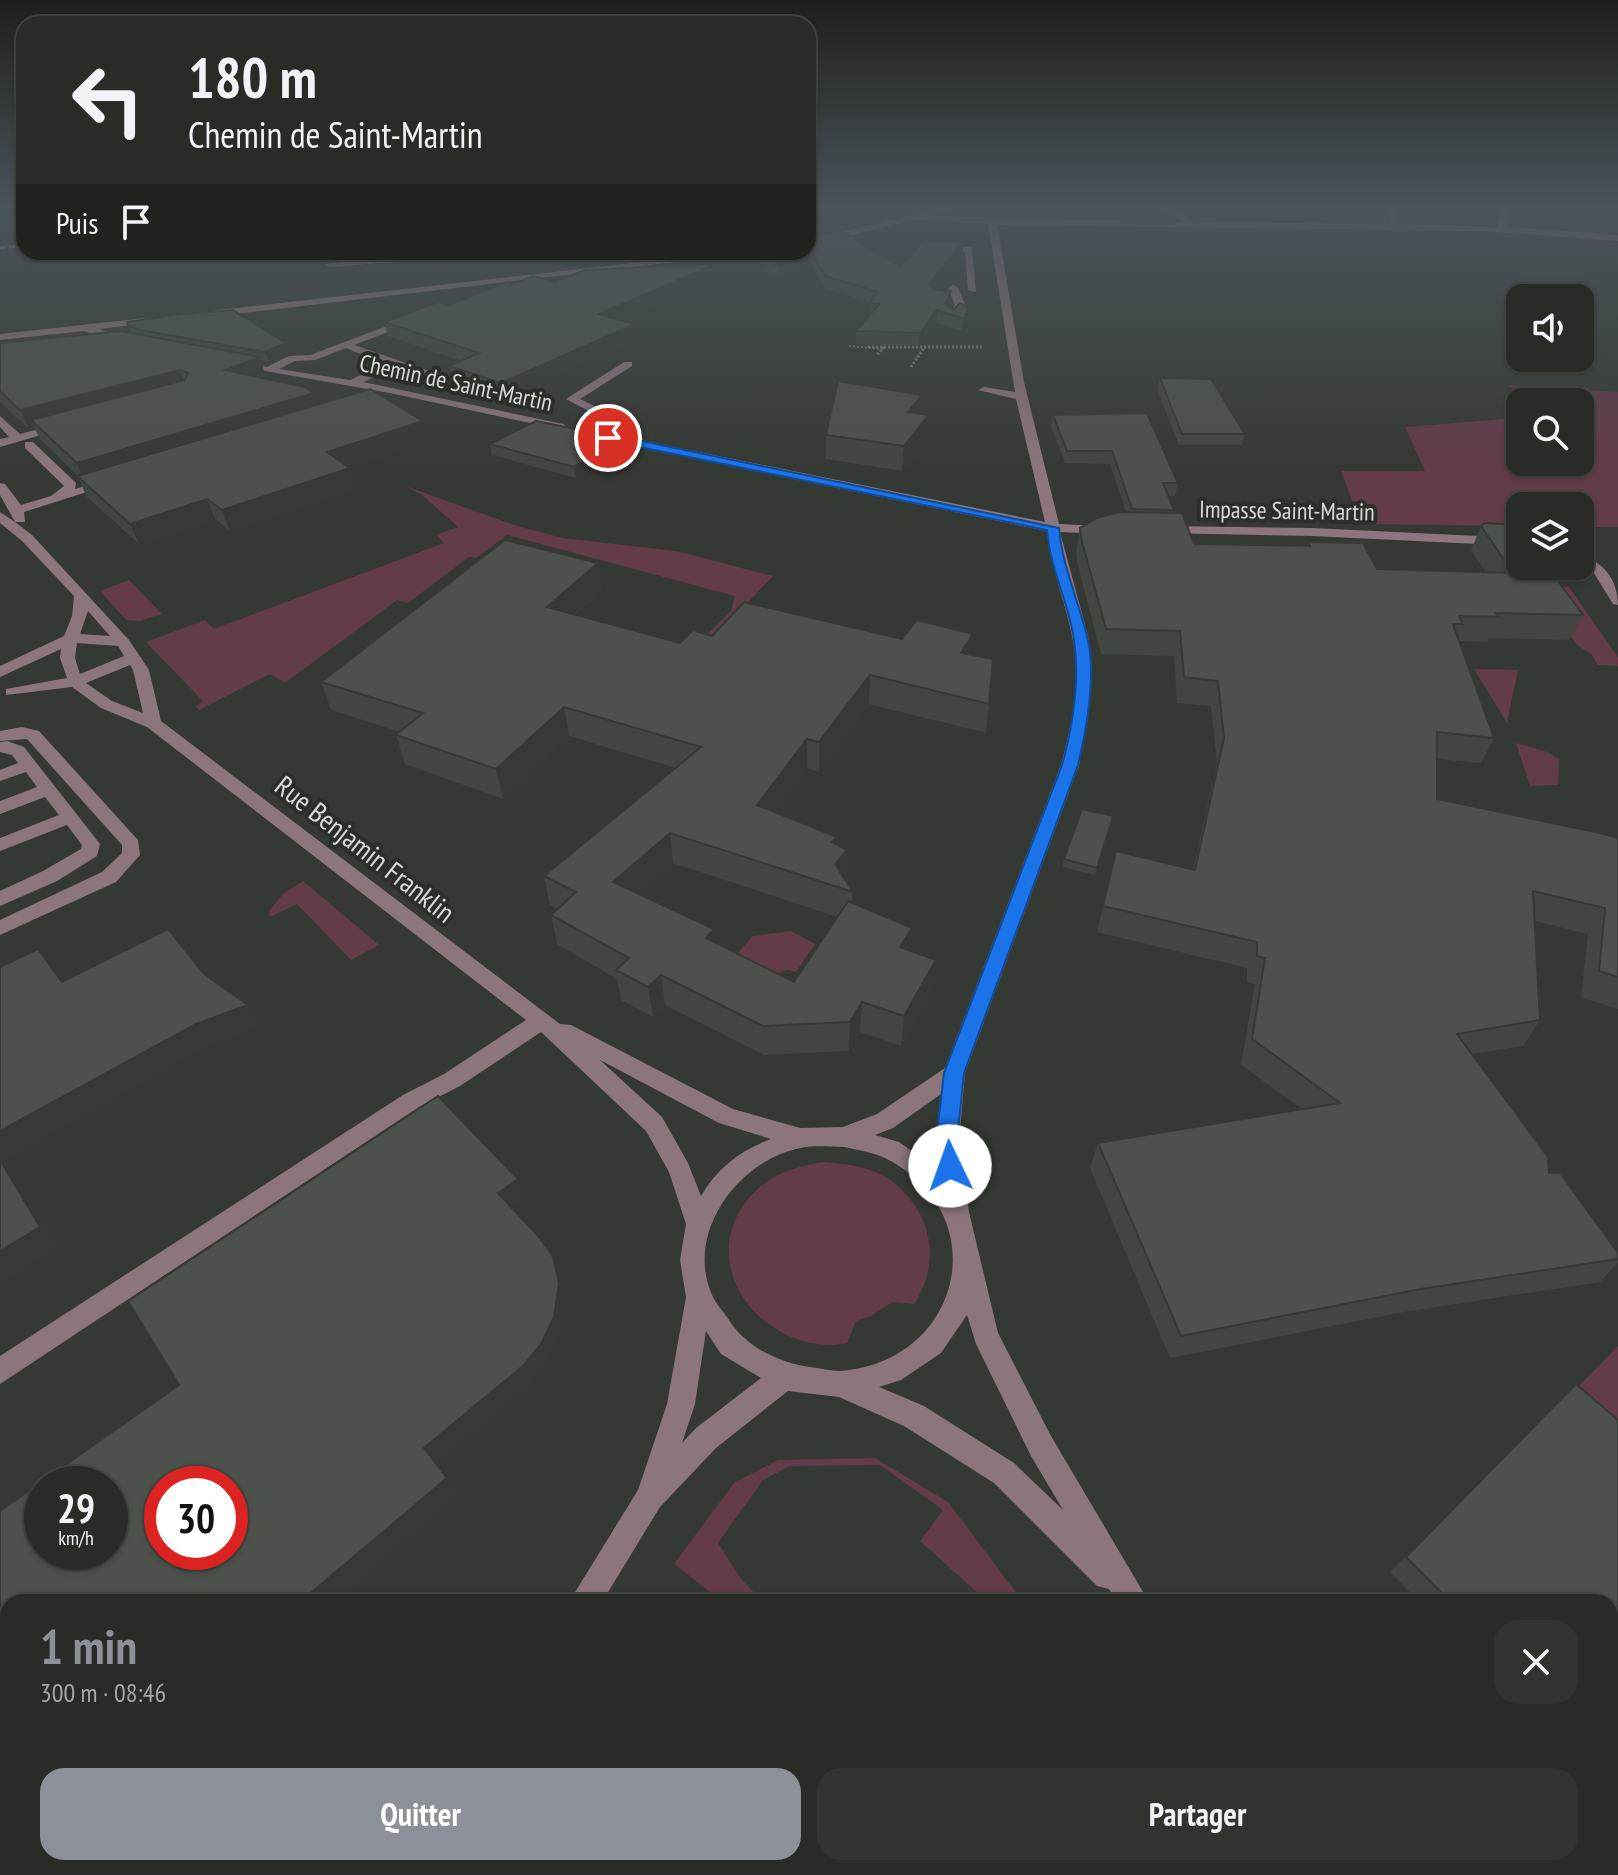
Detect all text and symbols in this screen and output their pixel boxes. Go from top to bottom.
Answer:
text: 180 m [188,41,317,113]
icon: left [56,48,160,152]
text: Chemin de Saint-Martin [188,111,483,158]
icon: arrive [114,200,158,244]
text: Puis [56,203,98,242]
map controls [1506,284,1594,580]
button: sound [1506,284,1594,372]
street label: Chemin de Saint-Martin [357,347,555,418]
button: search [1506,388,1594,476]
pin [574,404,642,472]
icon: arrive [586,416,630,460]
button: layers [1506,492,1594,580]
street label: Impasse Saint-Martin [1199,493,1375,528]
street label: Rue Benjamin Franklin [268,767,463,930]
position arrow [908,1124,992,1208]
speed limit sign: 30 [144,1466,248,1570]
text: 29 [57,1482,95,1534]
text: km/h [58,1525,94,1551]
text: 1 min [40,1615,137,1677]
button: close [1494,1620,1578,1704]
text: 300 m · 08:46 [40,1676,166,1709]
button: Quitter [40,1768,801,1860]
button: Partager [817,1768,1578,1860]

